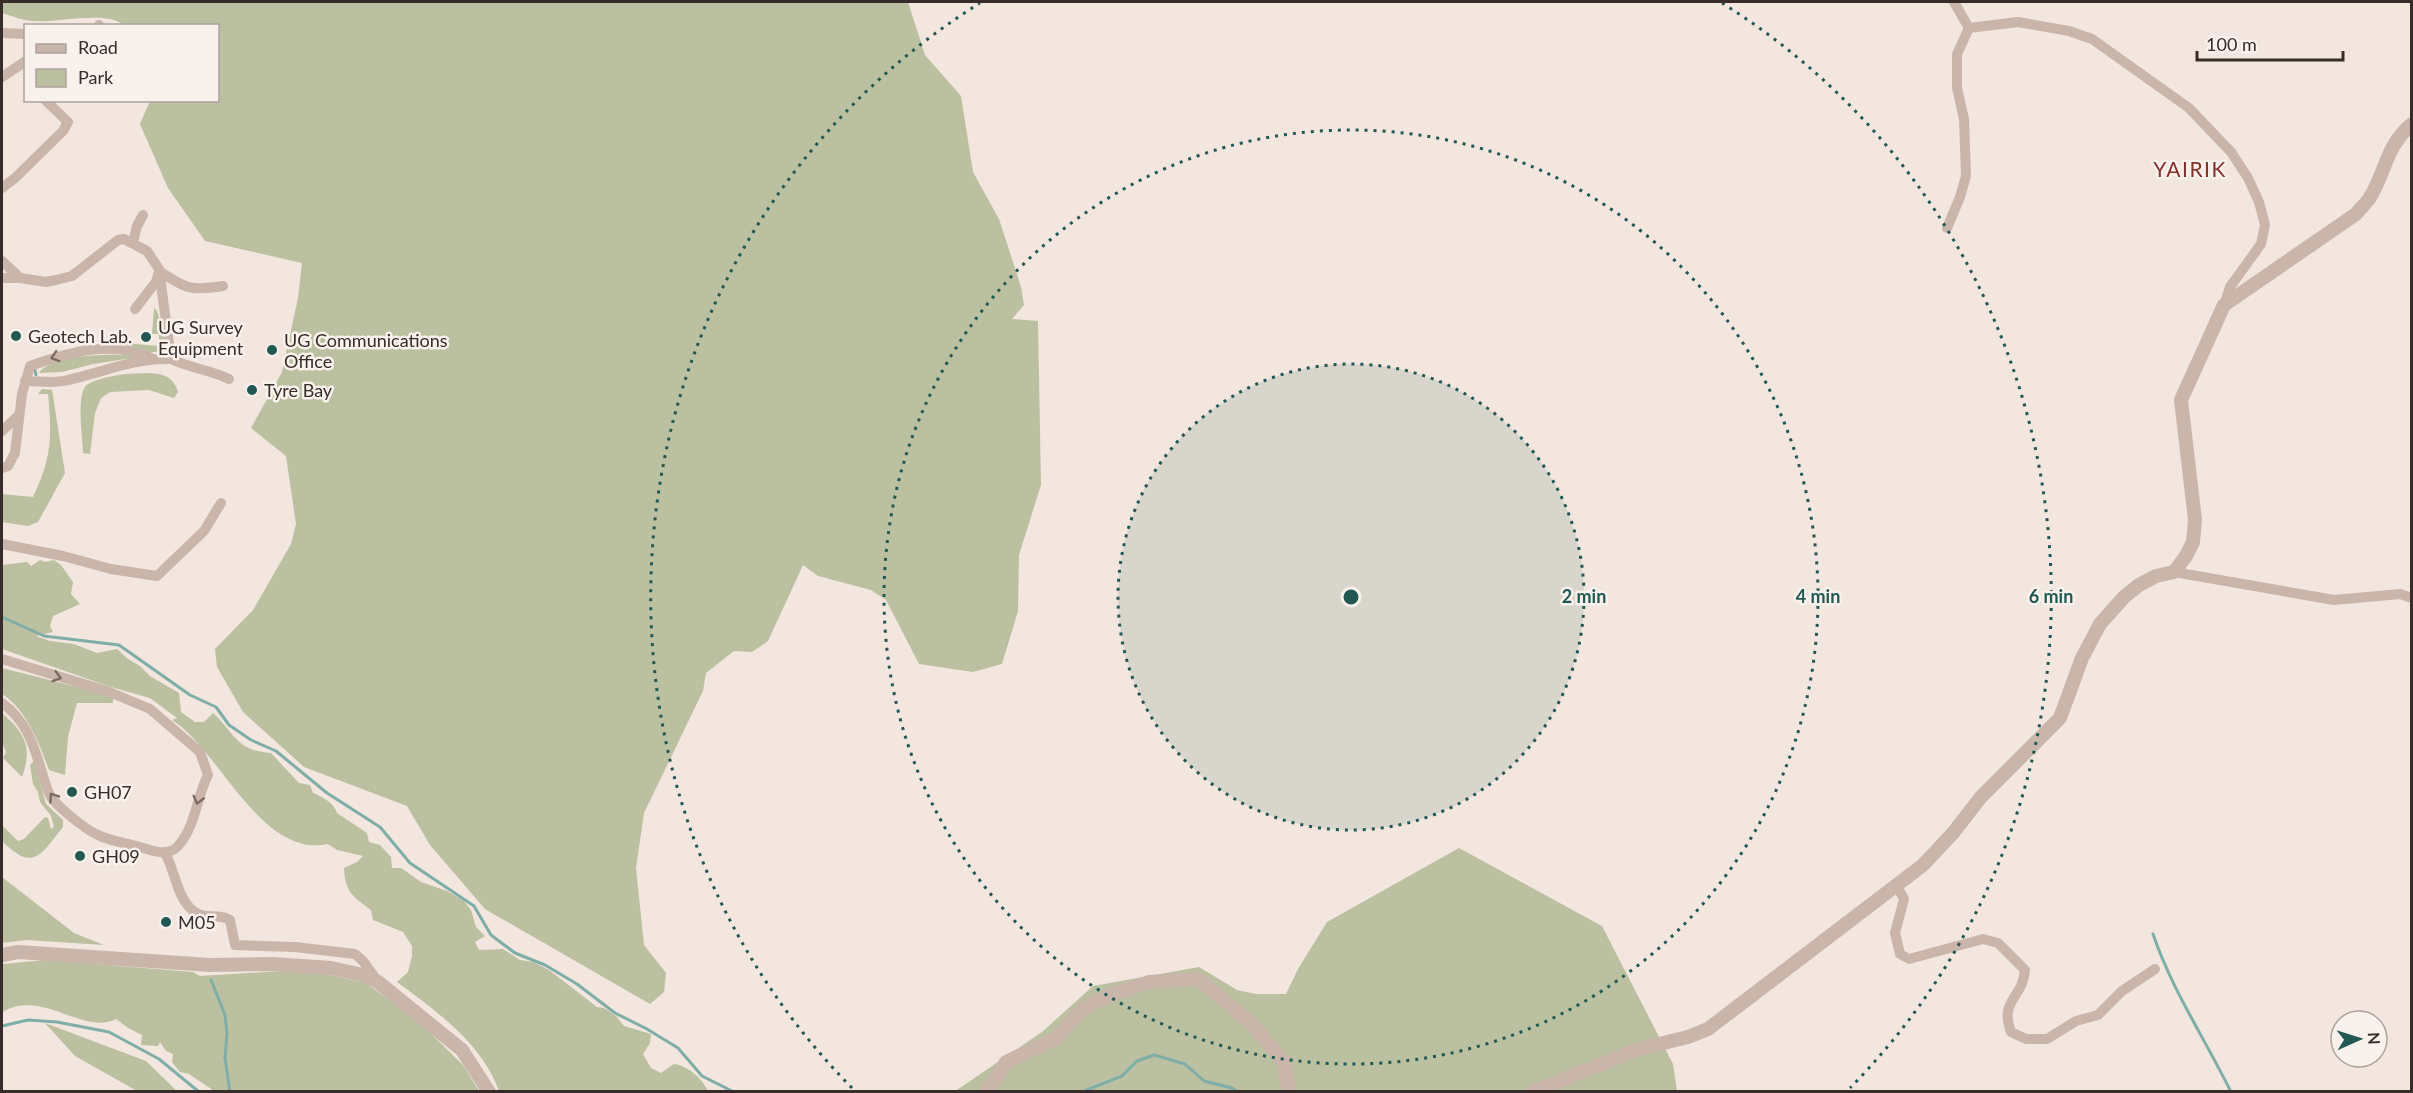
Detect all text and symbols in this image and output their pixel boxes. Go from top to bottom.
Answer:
legend [24,24,219,102]
scale bar [2197,24,2342,62]
text: 100 m [2206,33,2257,55]
text: Road [78,36,118,58]
text: Park [78,66,114,88]
district label: YAIRIK [2153,156,2227,181]
place label: UG Survey Equipment [158,316,244,359]
place label: Geotech Lab. [28,325,132,347]
marker: Geotech Lab. [9,329,23,343]
place label: UG Communications Office [284,329,448,372]
marker: UG Survey Equipment [139,330,153,344]
marker: UG Communications Office [265,343,279,357]
one-way arrow [50,350,61,363]
place label: Tyre Bay [264,379,333,401]
marker: Tyre Bay [245,383,259,397]
text: 2 min [1562,585,1606,607]
text: 4 min [1796,585,1840,607]
text: 6 min [2029,585,2073,607]
centre of rings [1341,587,1361,607]
one-way arrow [51,670,62,682]
place label: GH07 [84,781,132,803]
marker: GH07 [65,785,79,799]
one-way arrow [50,793,61,804]
one-way arrow [193,794,205,805]
place label: GH09 [92,845,140,867]
marker: GH09 [73,849,87,863]
place label: M05 [178,911,216,933]
marker: M05 [159,915,173,929]
north arrow [2329,1009,2389,1069]
text: N [2365,1032,2384,1045]

